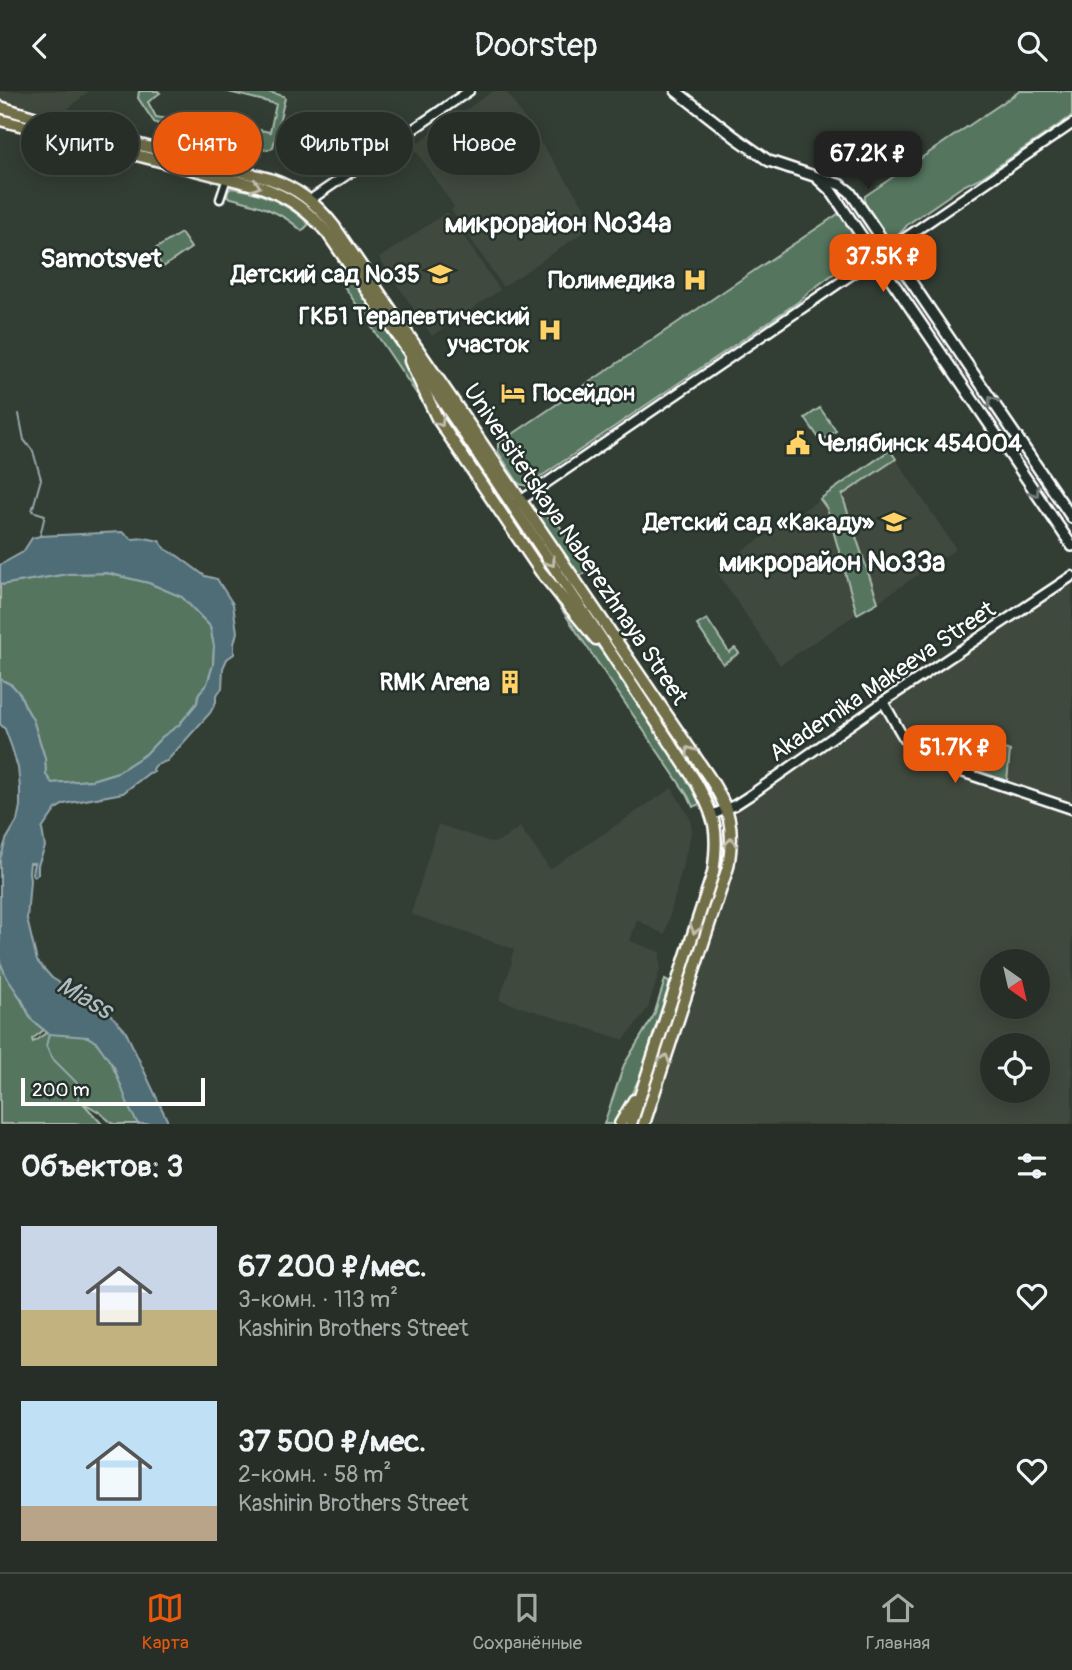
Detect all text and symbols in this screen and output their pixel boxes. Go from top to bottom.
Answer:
text: Doorstep [474,26,598,66]
icon: back [21,27,59,65]
icon: search [1013,27,1051,65]
chip: Купить [21,112,139,175]
chip: Снять [153,112,262,175]
chip: Фильтры [276,112,413,175]
chip: Новое [427,112,540,175]
pin: 67.2K ₽ [803,132,933,191]
text: 67.2K ₽ [830,139,906,168]
one-way arrow [250,178,262,192]
district label: микрорайон №34а [444,206,672,241]
pin: 37.5K ₽ [818,235,948,294]
text: 37.5K ₽ [845,242,921,271]
district label: Samotsvet [40,243,162,275]
place label: Детский сад №35 [229,260,420,289]
school or university icon: Детский сад №35 [426,260,454,288]
place label: Полимедика [548,266,675,295]
hospital icon: Полимедика [681,266,709,294]
place label: ГКБ1 Терапевтический участок [299,302,530,359]
hospital icon: ГКБ1 Терапевтический участок [536,316,564,344]
street label: Universitetskaya Naberezhnaya Street [457,378,694,711]
hotel icon: Посейдон [499,379,527,407]
place label: Посейдон [533,379,635,408]
one-way arrow [988,396,1001,409]
one-way arrow [432,414,445,427]
public building icon: Челябинск 454004 [784,429,812,457]
place label: Челябинск 454004 [818,429,1022,458]
one-way arrow [1027,484,1040,497]
place label: Детский сад «Какаду» [642,508,875,537]
school or university icon: Детский сад «Какаду» [880,508,908,536]
district label: микрорайон №33а [719,545,945,580]
one-way arrow [543,554,555,567]
street label: Akademika Makeeva Street [764,595,1001,768]
place label: RMK Arena [379,668,490,697]
building icon: RMK Arena [496,668,524,696]
pin: 51.7K ₽ [890,725,1020,785]
text: 51.7K ₽ [919,733,991,762]
one-way arrow [686,746,698,759]
one-way arrow [723,836,738,847]
one-way arrow [689,922,703,934]
north arrow [980,949,1050,1019]
map controls [980,949,1050,1103]
water label: Miass [51,969,121,1028]
button: locate [980,1033,1050,1103]
one-way arrow [656,1053,671,1065]
scale bar [21,1075,205,1107]
text: 200 m [32,1078,90,1102]
icon: filters [1013,1147,1051,1185]
text: Объектов: 3 [21,1148,183,1185]
text: 67 200 ₽/мес. [238,1248,427,1285]
icon: home [77,1254,161,1338]
icon: heart [1013,1277,1051,1315]
text: 3-комн. · 113 m² [238,1285,398,1314]
text: Kashirin Brothers Street [238,1314,468,1343]
text: 37 500 ₽/мес. [238,1423,426,1460]
icon: home [77,1429,161,1513]
icon: heart [1013,1452,1051,1490]
text: 2-комн. · 58 m² [238,1460,391,1489]
text: Kashirin Brothers Street [238,1489,468,1518]
tab: Карта [142,1589,189,1655]
tab: Сохранённые [473,1589,582,1655]
tab: Главная [866,1589,930,1655]

